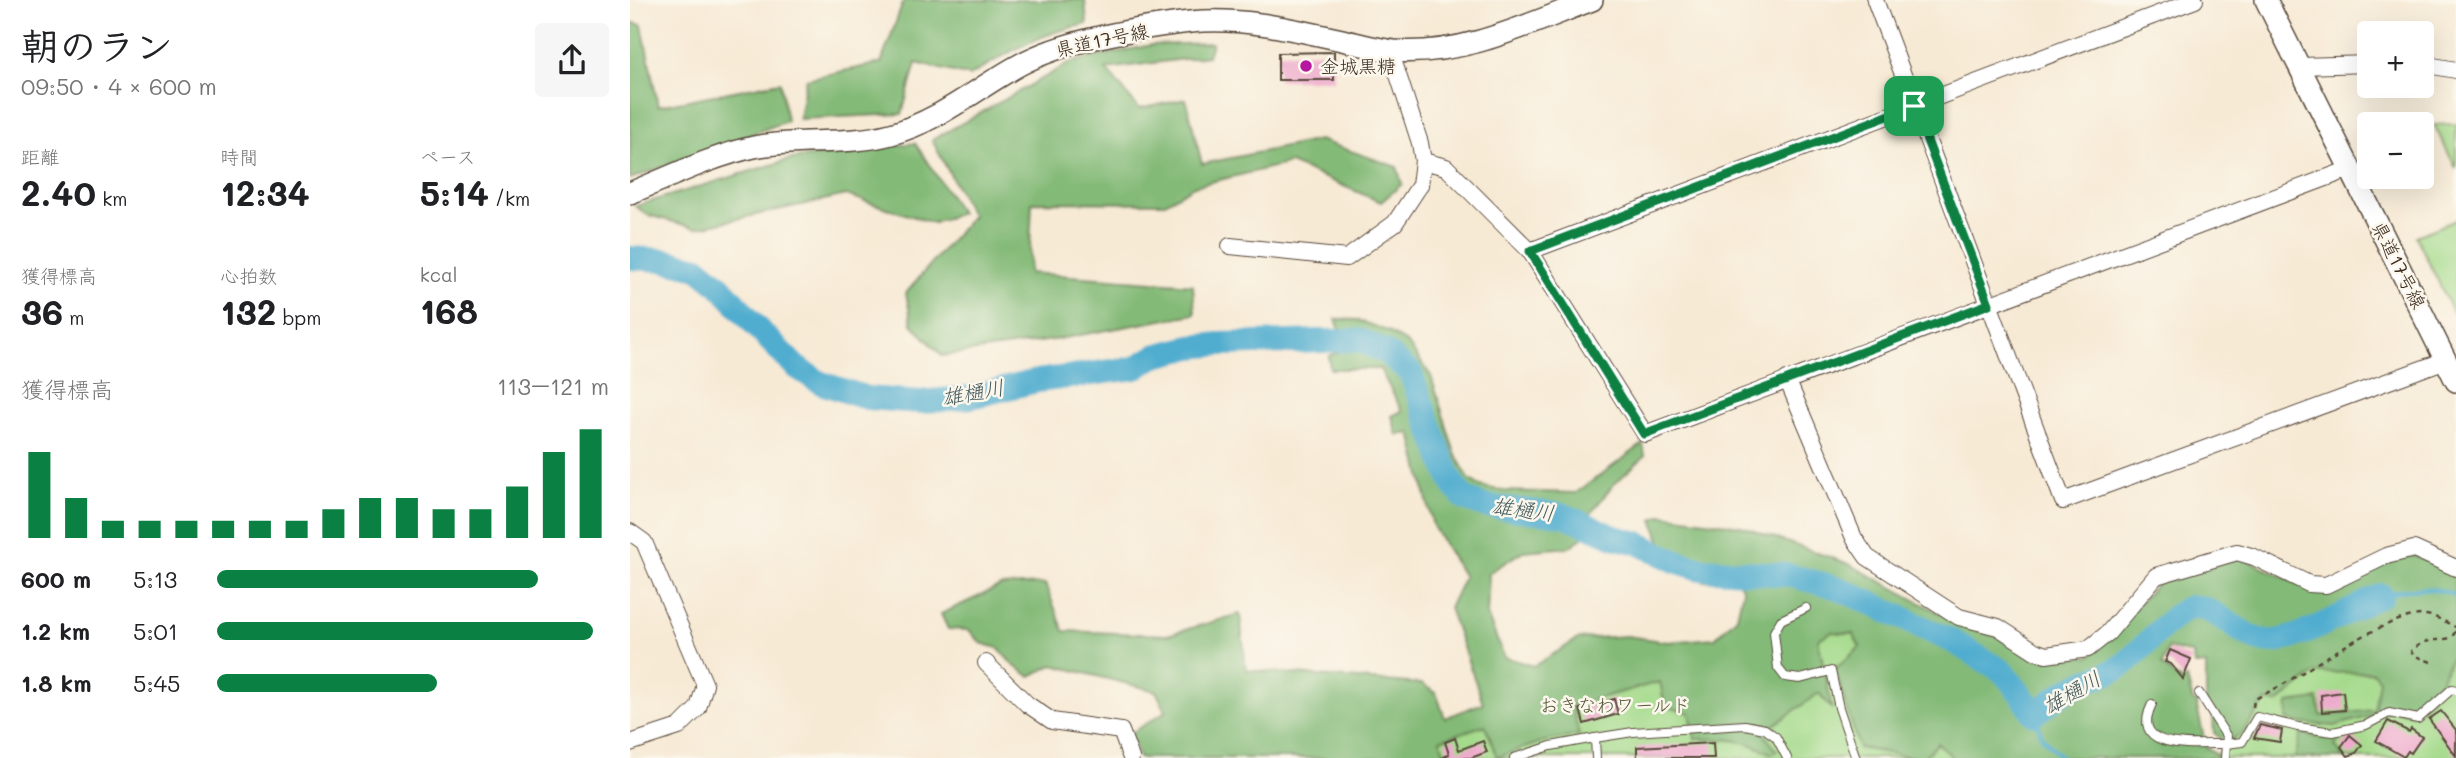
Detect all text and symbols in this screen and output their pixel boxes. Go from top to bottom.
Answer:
street label: 県道17号線 [1053,17,1151,62]
text: 朝のラン [21,20,173,70]
map controls [2357,21,2434,189]
button: + [2357,21,2434,98]
button: share [535,23,609,97]
place label: 金城黒糖 [1320,53,1396,78]
marker: 金城黒糖 [1298,58,1314,74]
text: 09:50 · 4 × 600 m [21,71,217,101]
pin [1884,76,1944,136]
icon: arrive [1895,87,1933,125]
button: − [2357,112,2434,189]
text: 距離 [21,144,59,169]
text: 時間 [220,144,258,169]
text: ペース [420,144,476,169]
text: 2.40 [21,169,96,215]
text: 12:34 [220,169,310,215]
text: 5:14 [420,169,489,215]
text: km [96,186,127,211]
text: /km [489,186,530,211]
street label: 県道17号線 [2367,217,2432,313]
text: kcal [420,262,458,287]
text: 獲得標高 [21,263,97,288]
text: 心拍数 [220,263,277,288]
text: 168 [420,287,478,333]
text: 36 [21,288,63,334]
text: 132 [220,288,276,334]
text: m [63,305,84,330]
text: bpm [276,305,321,330]
text: 113–121 m [497,371,609,401]
water label: 雄樋川 [939,373,1006,410]
text: 獲得標高 [21,374,113,404]
water label: 雄樋川 [1490,491,1556,526]
text: 600 m [21,564,91,594]
text: 5:13 [133,564,177,594]
text: 1.2 km [21,616,90,646]
text: 5:01 [133,616,178,646]
water label: 雄樋川 [2037,664,2105,719]
text: 1.8 km [21,668,91,698]
text: 5:45 [133,668,180,698]
park label: おきなわワールド [1540,692,1690,717]

